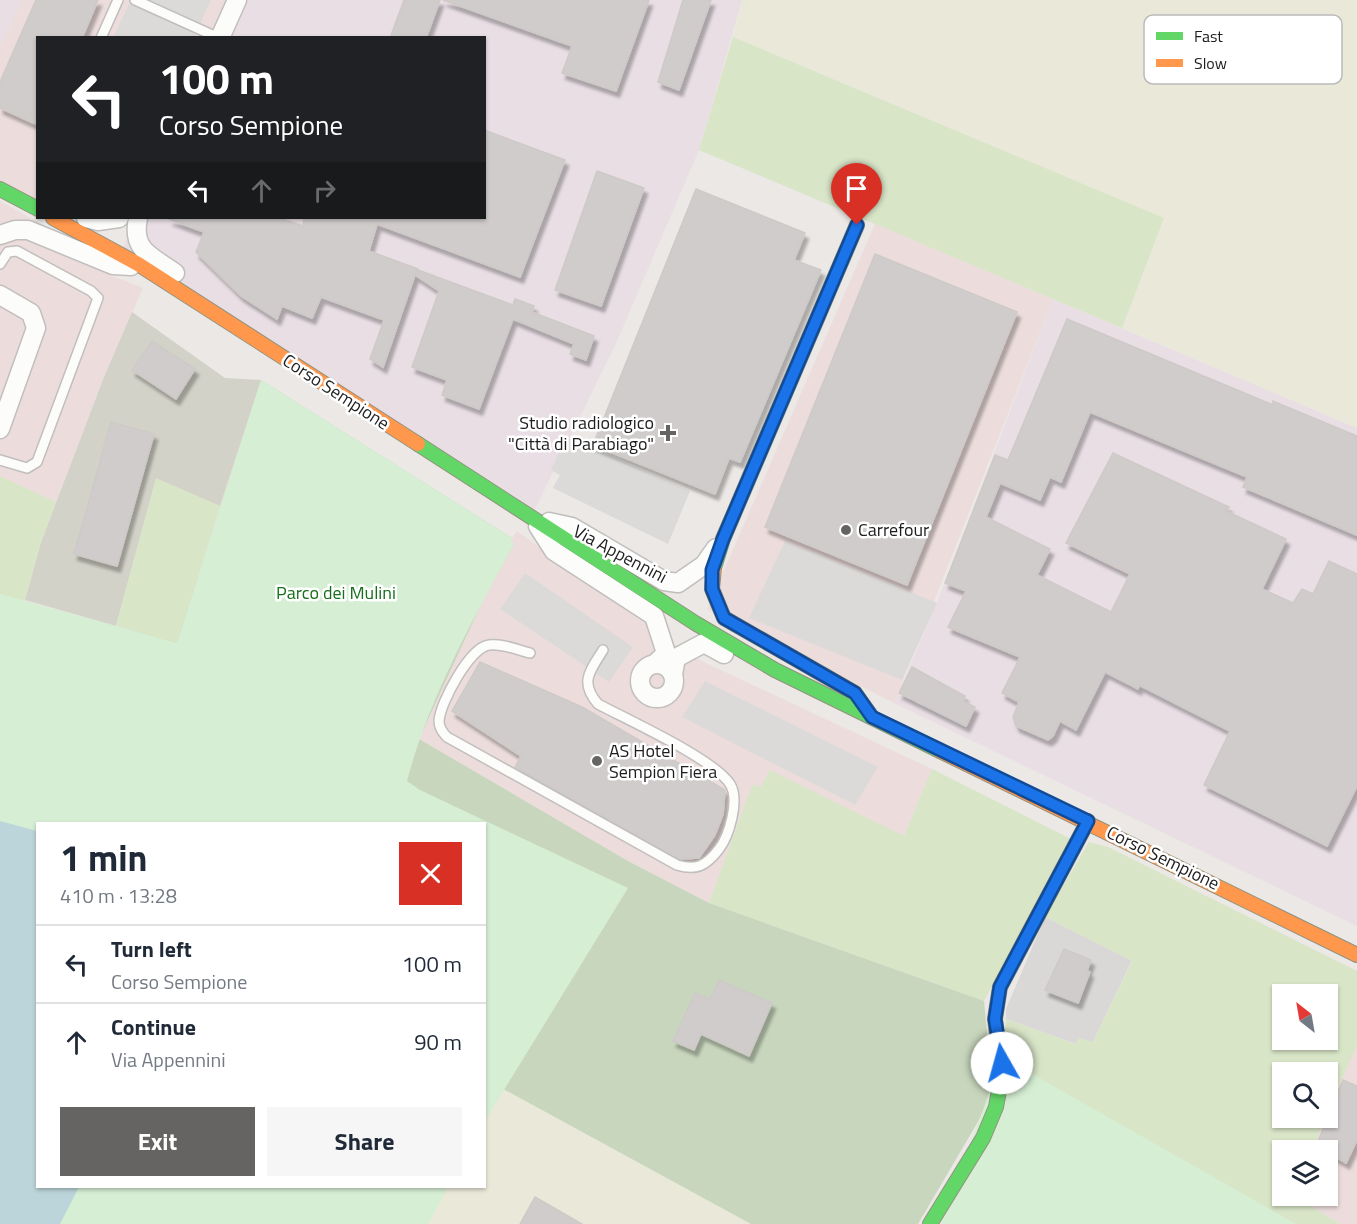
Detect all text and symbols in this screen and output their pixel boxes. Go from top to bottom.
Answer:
legend [1144,15,1342,84]
text: Fast [1194,24,1223,48]
text: 100 m [159,46,274,110]
text: Slow [1194,51,1227,75]
icon: left [60,60,138,138]
text: Corso Sempione [159,104,343,145]
pin [831,163,882,225]
icon: arrive [840,172,873,205]
icon: left [182,174,215,207]
icon: ahead [245,174,278,207]
icon: right [308,174,341,207]
street label: Corso Sempione [277,347,395,436]
place label: Studio radiologico "Città di Parabiago" [508,409,654,457]
marker: Studio radiologico "Città di Parabiago" [659,424,677,442]
place label: Carrefour [858,516,929,543]
street label: Via Appennini [568,517,672,590]
marker: Carrefour [839,523,853,537]
park label: Parco dei Mulini [276,579,396,606]
place label: AS Hotel Sempion Fiera [609,737,717,785]
marker: AS Hotel Sempion Fiera [590,754,604,768]
street label: Corso Sempione [1102,819,1224,897]
text: 1 min [60,830,147,885]
button: close [399,842,462,905]
text: 410 m · 13:28 [60,880,177,911]
text: Turn left [111,932,192,966]
text: 100 m [402,947,462,981]
icon: left [60,948,93,981]
text: Corso Sempione [111,966,247,997]
north arrow [1272,984,1338,1050]
map controls [1272,984,1338,1206]
text: Continue [111,1010,196,1044]
text: 90 m [414,1025,462,1059]
icon: ahead [60,1026,93,1059]
position arrow [970,1031,1034,1095]
text: Via Appennini [111,1044,226,1075]
button: search [1272,1062,1338,1128]
button: Exit [60,1107,255,1176]
button: Share [267,1107,462,1176]
button: layers [1272,1140,1338,1206]

